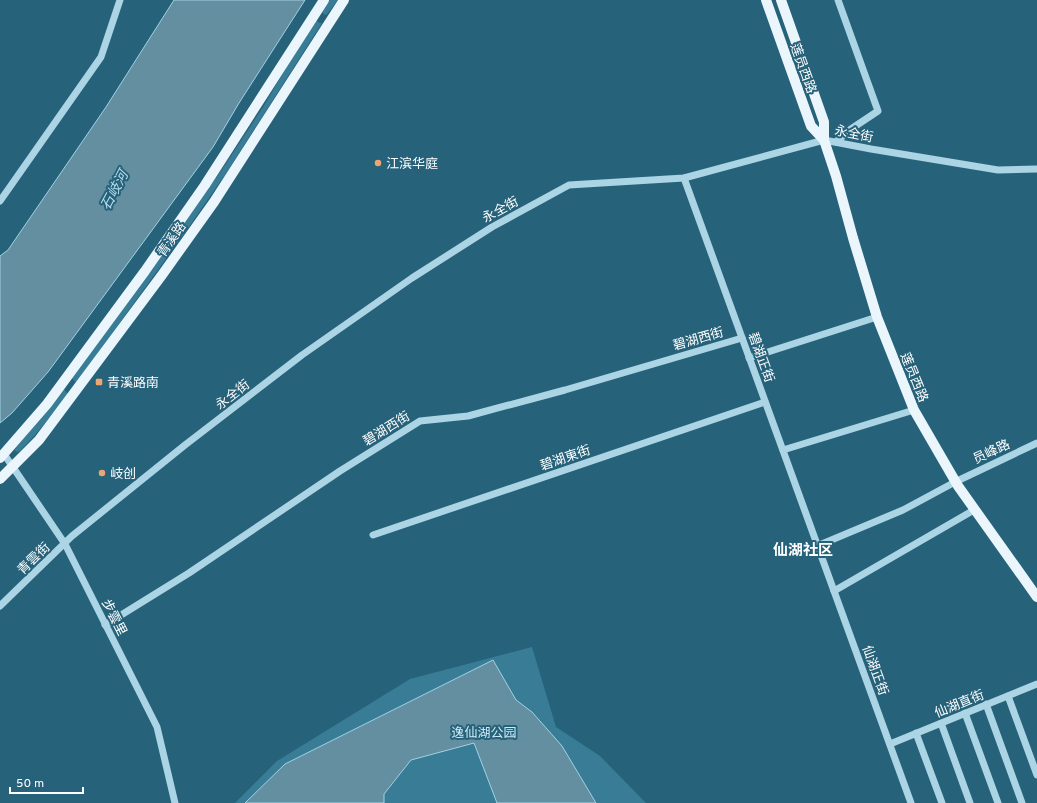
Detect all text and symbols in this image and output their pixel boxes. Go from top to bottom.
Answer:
street label: 莲员西路 [786,42,819,96]
street label: 永全街 [833,122,874,147]
place label: 江滨华庭 [386,156,438,173]
marker: 江滨华庭 [373,158,383,168]
water label: 石岐河 [98,166,134,213]
street label: 永全街 [480,193,522,227]
street label: 青溪路 [155,220,190,261]
street label: 碧湖西街 [671,325,726,355]
street label: 碧湖正街 [744,331,777,385]
street label: 莲员西路 [896,351,930,405]
place label: 青溪路南 [107,376,159,392]
street label: 永全街 [212,376,254,414]
marker: 青溪路南 [94,377,104,387]
street label: 碧湖西街 [361,409,413,450]
street label: 员峰路 [970,436,1013,468]
street label: 碧湖東街 [538,443,593,475]
place label: 岐创 [110,466,136,483]
marker: 岐创 [97,468,107,478]
street label: 青雲街 [15,540,54,579]
district label: 仙湖社区 [773,541,833,561]
street label: 步雲里 [97,597,129,639]
street label: 仙湖正街 [858,643,891,698]
street label: 仙湖直街 [932,687,987,722]
park label: 逸仙湖公园 [451,725,517,742]
scale bar [10,769,83,795]
text: 50 m [16,776,44,792]

